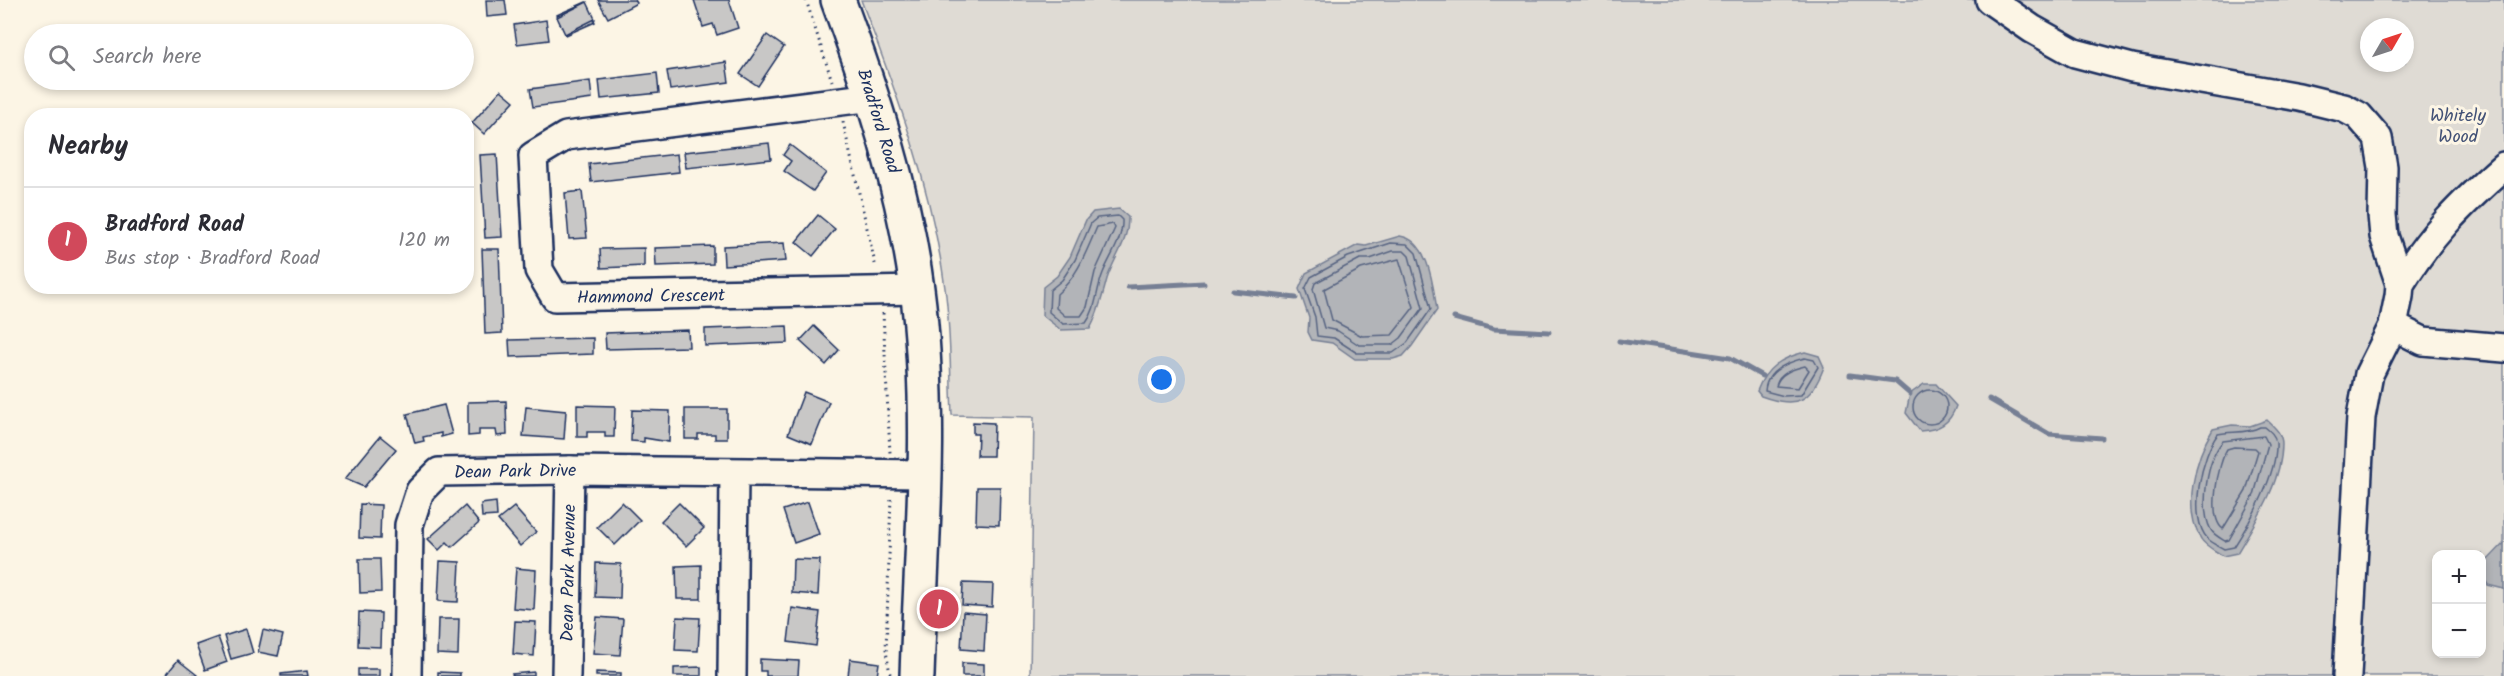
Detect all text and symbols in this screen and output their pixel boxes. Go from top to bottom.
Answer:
north arrow [2360,18,2414,72]
search box [24,24,474,90]
text: Search here [93,40,201,75]
icon: search [45,41,78,74]
street label: Bradford Road [848,66,908,178]
park label: Whitely Wood [2430,102,2487,152]
text: Nearby [48,126,128,168]
text: Bradford Road [105,208,244,243]
text: 1 [64,225,71,257]
text: 120 m [398,225,450,257]
text: Bus stop · Bradford Road [105,243,320,275]
street label: Hammond Crescent [577,282,726,313]
your location [1147,365,1176,394]
street label: Dean Park Drive [454,457,576,488]
street label: Dean Park Avenue [554,504,585,642]
map controls [2432,550,2486,658]
button: + [2432,550,2486,604]
pin: 1 [920,586,958,632]
button: − [2432,604,2486,658]

